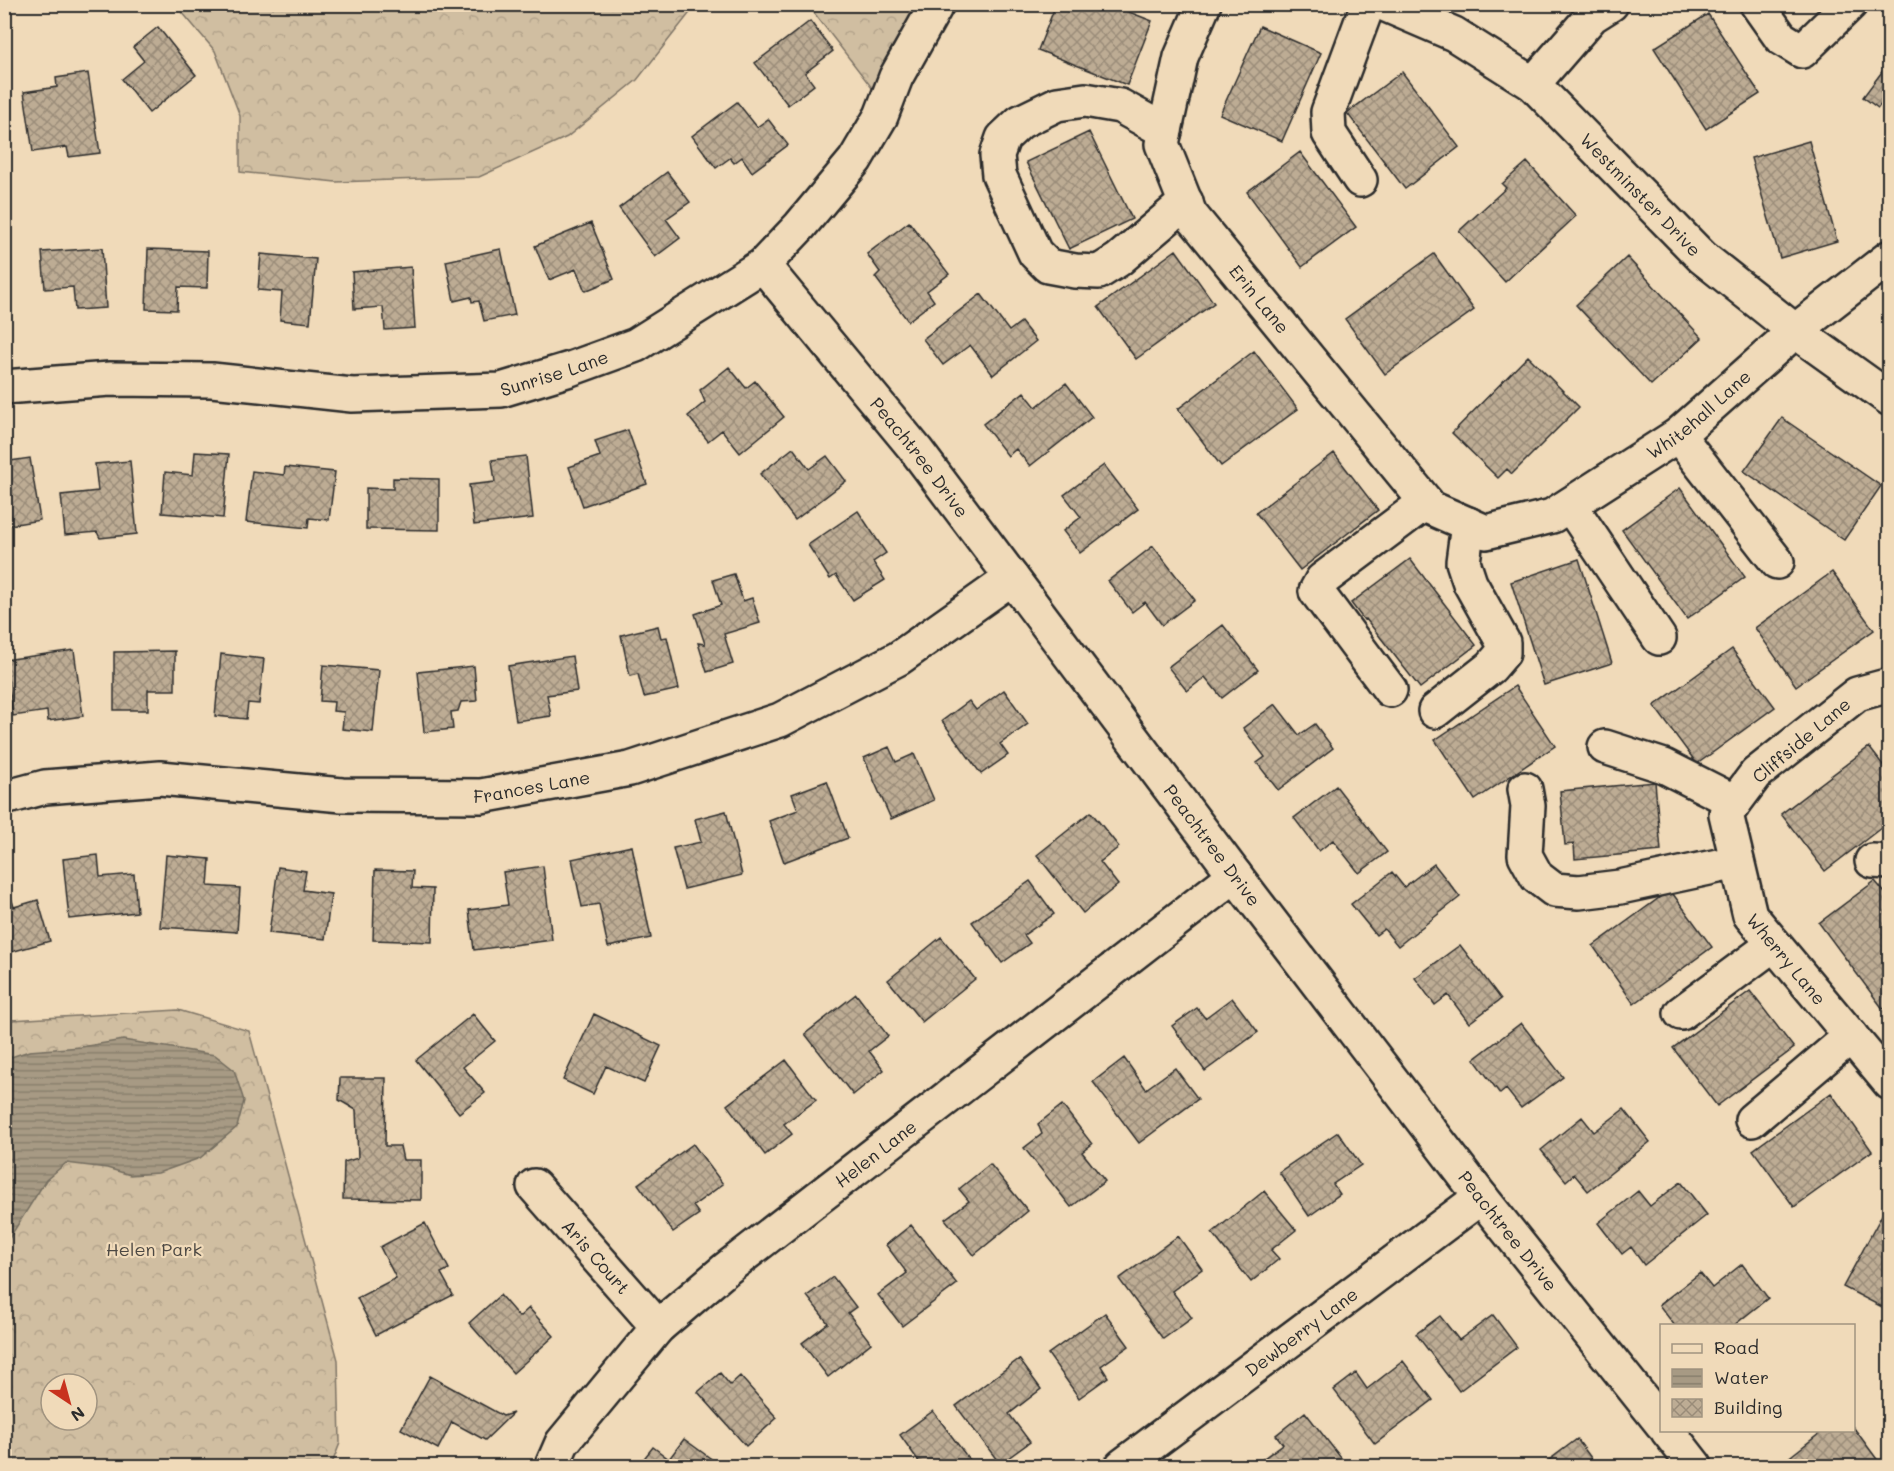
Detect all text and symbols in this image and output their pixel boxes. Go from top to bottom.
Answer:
street label: Westminster Drive [1575,127,1707,261]
street label: Erin Lane [1224,259,1295,338]
street label: Sunrise Lane [497,344,611,402]
street label: Whitehall Lane [1642,364,1756,464]
street label: Peachtree Drive [865,392,974,522]
street label: Cliffside Lane [1747,692,1855,788]
street label: Frances Lane [473,764,592,808]
street label: Peachtree Drive [1159,779,1266,911]
street label: Wherry Lane [1741,908,1832,1010]
street label: Helen Lane [830,1114,921,1193]
street label: Peachtree Drive [1453,1166,1563,1296]
street label: Aris Court [557,1214,635,1299]
park label: Helen Park [106,1237,202,1261]
street label: Dewberry Lane [1240,1282,1363,1382]
legend [1660,1324,1855,1432]
text: Road [1714,1335,1759,1359]
text: Water [1714,1365,1769,1389]
north arrow [39,1372,99,1432]
text: Building [1714,1395,1782,1419]
text: N [67,1402,89,1427]

